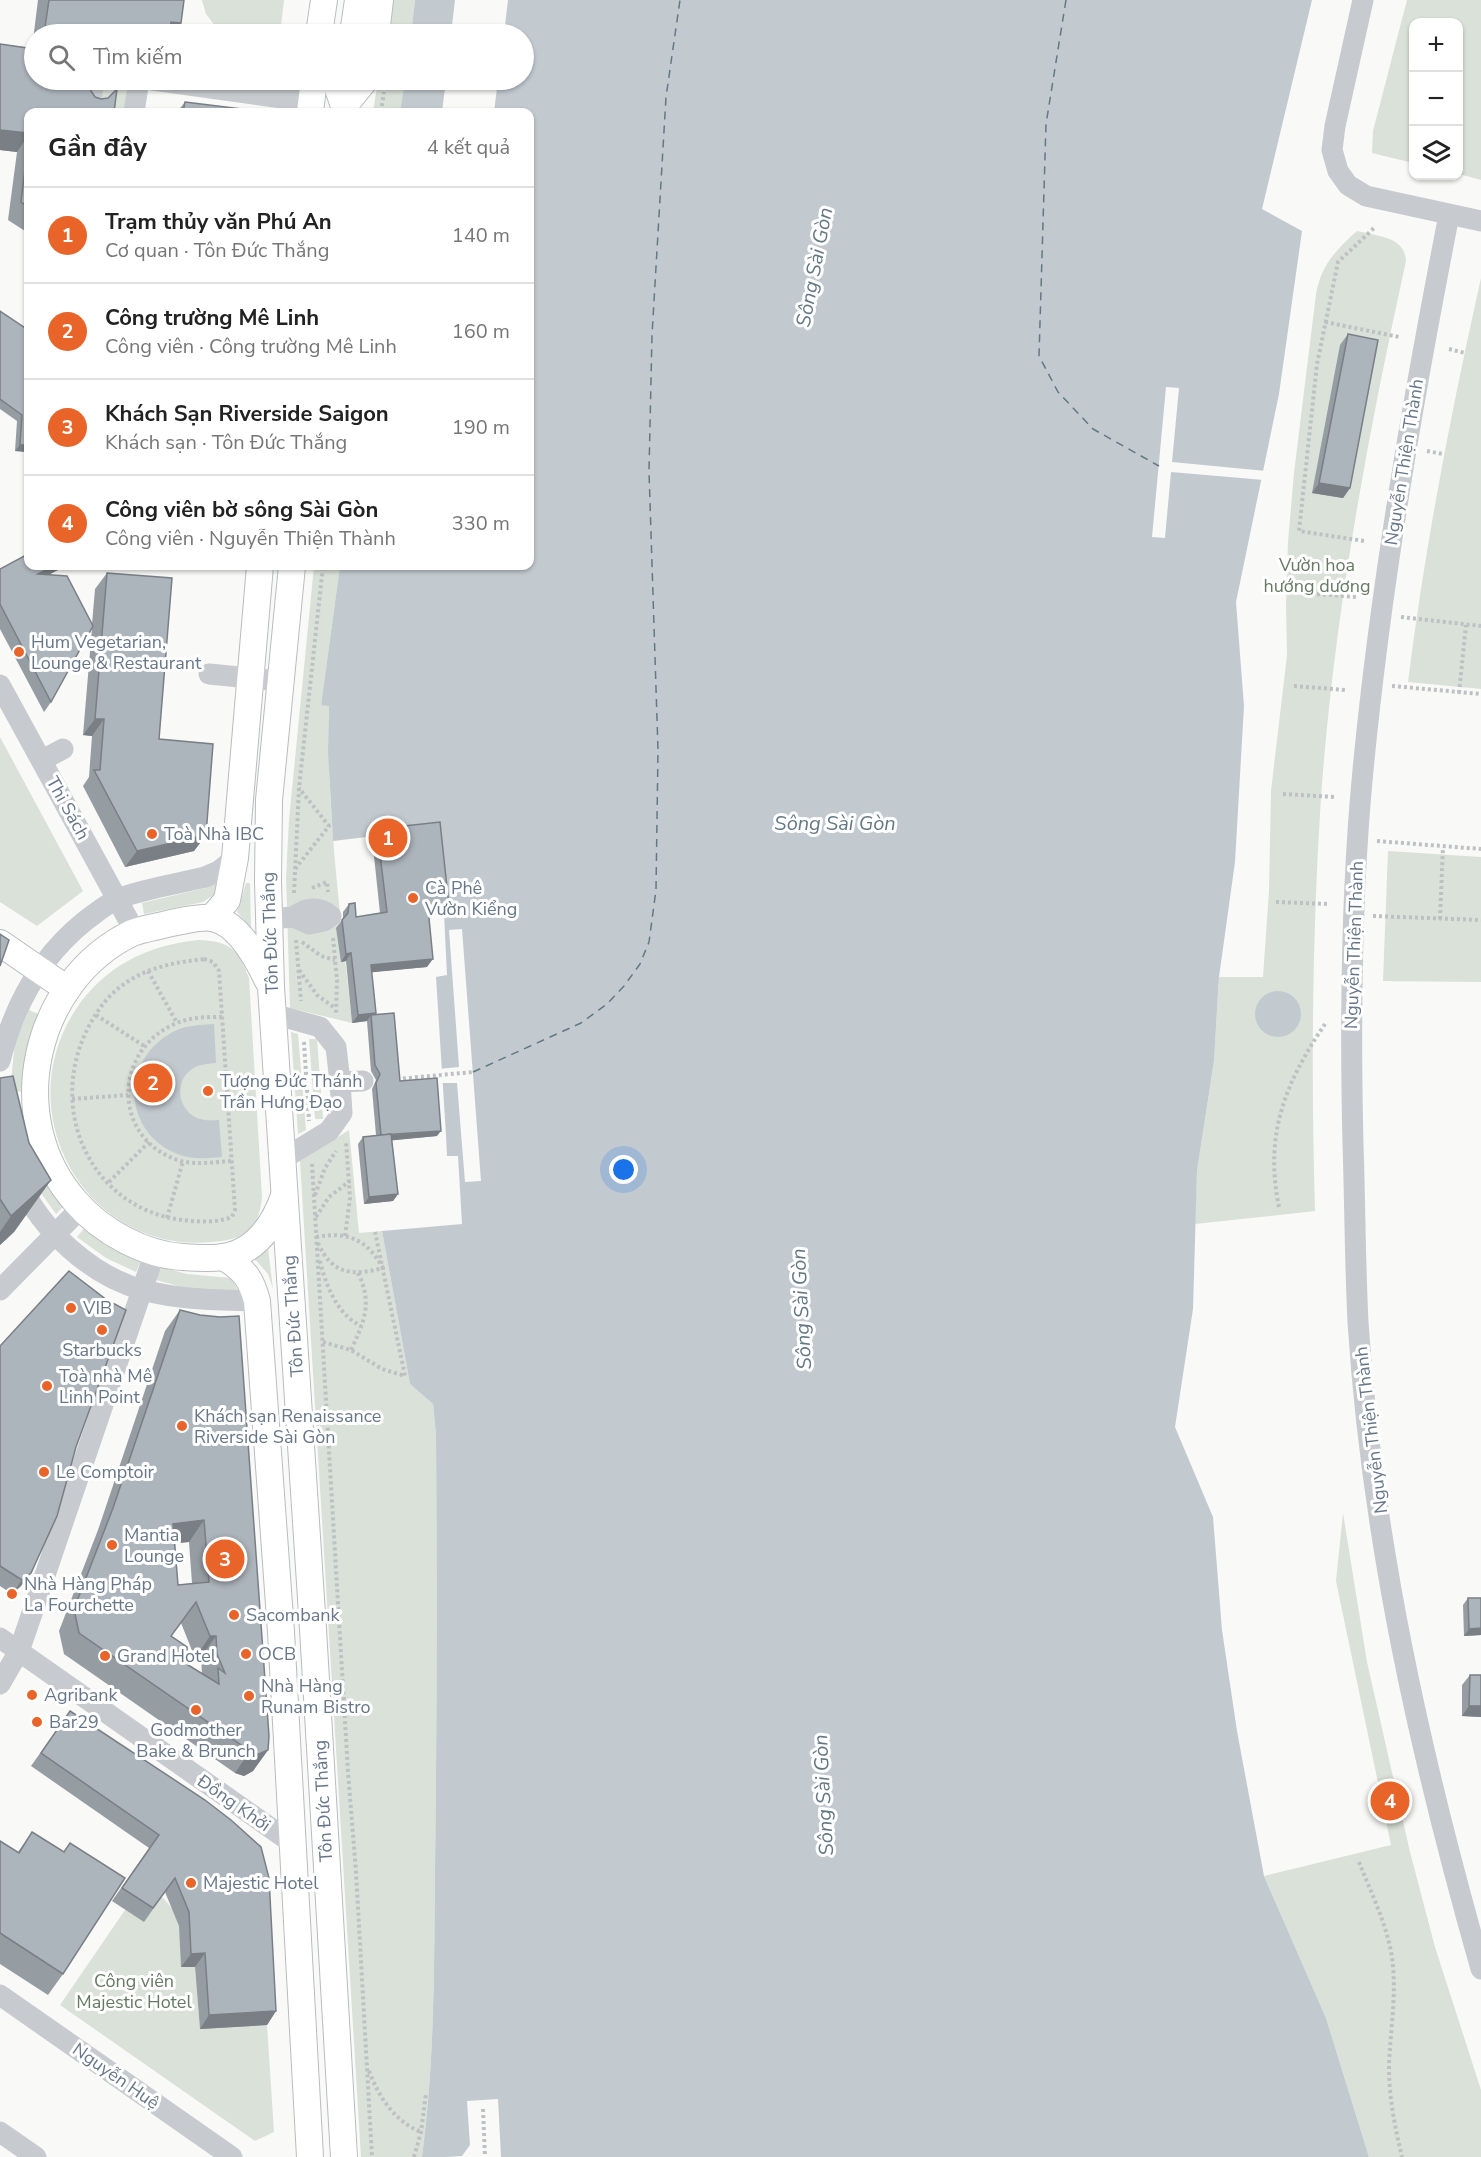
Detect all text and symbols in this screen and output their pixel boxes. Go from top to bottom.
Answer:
map controls [1409,18,1463,180]
button: + [1409,18,1463,72]
search box [24,24,534,90]
icon: search [45,41,78,74]
text: Tìm kiếm [93,42,182,72]
button: − [1409,72,1463,126]
button: layers [1409,126,1463,180]
text: Gần đây [48,130,147,165]
text: 4 kết quả [427,134,510,161]
water label: Sông Sài Gòn [790,205,839,329]
text: Trạm thủy văn Phú An [105,207,332,237]
text: 1 [62,222,74,249]
text: 140 m [452,222,510,249]
text: Cơ quan · Tôn Đức Thắng [105,237,329,264]
text: Công trường Mê Linh [105,303,319,333]
text: 2 [62,318,74,345]
text: 160 m [452,318,510,345]
text: Công viên · Công trường Mê Linh [105,333,397,360]
street label: Nguyễn Thiện Thành [1379,377,1429,547]
text: Khách Sạn Riverside Saigon [105,399,389,429]
text: 3 [62,414,74,441]
text: 190 m [452,414,510,441]
text: Khách sạn · Tôn Ðức Thắng [105,429,347,456]
text: Công viên bờ sông Sài Gòn [105,495,378,525]
text: 4 [62,510,74,537]
text: 330 m [452,510,510,537]
text: Công viên · Nguyễn Thiện Thành [105,525,396,552]
park label: Vườn hoa hướng dương [1263,553,1371,598]
place label: Hum Vegetarian, Lounge & Restaurant [31,630,202,675]
marker: Hum Vegetarian, Lounge & Restaurant [12,645,26,659]
street label: Thi Sách [41,772,95,844]
water label: Sông Sài Gòn [774,810,896,837]
pin: 1 [368,816,408,860]
place label: Toà Nhà IBC [164,822,264,846]
marker: Toà Nhà IBC [145,827,159,841]
street label: Nguyễn Thiện Thành [1339,861,1369,1029]
street label: Tôn Đức Thắng [256,872,284,994]
place label: Cà Phê Vườn Kiểng [424,876,517,921]
marker: Cà Phê Vườn Kiểng [406,891,420,905]
pin: 2 [134,1060,172,1106]
place label: Tượng Đức Thánh Trần Hưng Đạo [220,1069,363,1114]
marker: Tượng Đức Thánh Trần Hưng Đạo [201,1084,215,1098]
your location [609,1155,638,1184]
water label: Sông Sài Gòn [785,1248,818,1370]
street label: Tôn Ðức Thắng [277,1254,309,1378]
place label: VIB [82,1296,112,1320]
marker: VIB [64,1301,78,1315]
marker: Starbucks [95,1323,109,1337]
place label: Starbucks [62,1338,142,1362]
street label: Nguyễn Thiện Thành [1349,1345,1393,1515]
place label: Toà nhà Mê Linh Point [59,1364,152,1409]
marker: Toà nhà Mê Linh Point [40,1379,54,1393]
place label: Khách sạn Renaissance Riverside Sài Gòn [194,1404,381,1449]
marker: Khách sạn Renaissance Riverside Sài Gòn [175,1419,189,1433]
place label: Le Comptoir [56,1460,155,1484]
marker: Le Comptoir [37,1465,51,1479]
place label: Mantia Lounge [124,1523,184,1568]
pin: 3 [206,1536,244,1582]
marker: Mantia Lounge [105,1538,119,1552]
place label: Nhà Hàng Pháp La Fourchette [24,1572,152,1617]
marker: Nhà Hàng Pháp La Fourchette [5,1587,19,1601]
place label: Sacombank [246,1603,340,1627]
marker: Sacombank [227,1608,241,1622]
place label: OCB [258,1642,296,1666]
place label: Grand Hotel [117,1644,217,1668]
marker: OCB [239,1647,253,1661]
marker: Grand Hotel [98,1649,112,1663]
place label: Nhà Hàng Runam Bistro [261,1674,371,1719]
place label: Agribank [44,1683,118,1707]
marker: Agribank [25,1688,39,1702]
marker: Nhà Hàng Runam Bistro [242,1689,256,1703]
marker: Godmother Bake & Brunch [189,1703,203,1717]
place label: Bar29 [49,1710,99,1734]
marker: Bar29 [30,1715,44,1729]
place label: Godmother Bake & Brunch [136,1718,256,1763]
water label: Sông Sài Gòn [807,1734,840,1856]
street label: Tôn Ðức Thắng [308,1739,338,1863]
street label: Ðồng Khởi [192,1768,275,1837]
pin: 4 [1370,1778,1410,1824]
place label: Majestic Hotel [203,1871,319,1895]
marker: Majestic Hotel [184,1876,198,1890]
park label: Công viên Majestic Hotel [76,1969,192,2014]
street label: Nguyễn Huệ [68,2037,164,2115]

